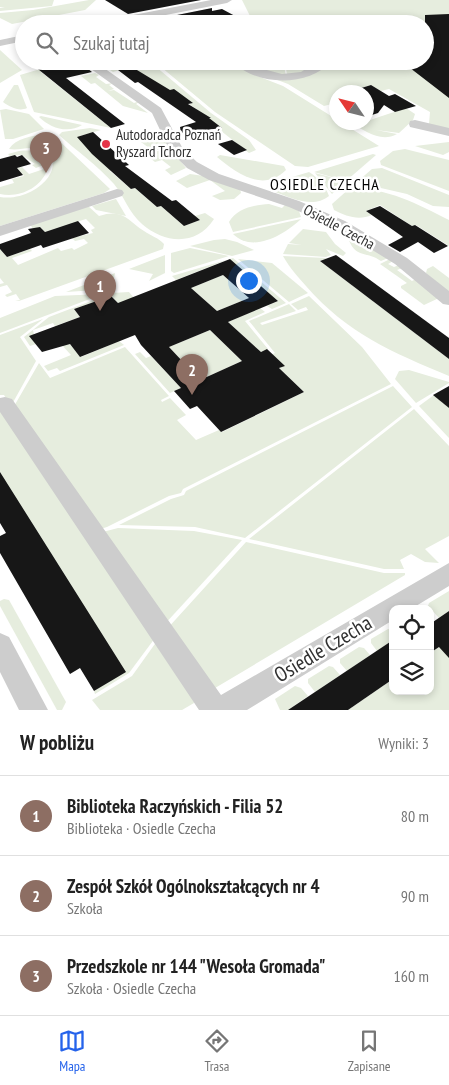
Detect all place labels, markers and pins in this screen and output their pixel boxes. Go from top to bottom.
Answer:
place label: Autodoradca Poznań Ryszard Tchorz [116,125,221,161]
pin: 3 [30,132,62,173]
marker: Autodoradca Poznań Ryszard Tchorz [100,138,112,150]
pin: 1 [84,270,116,311]
pin: 2 [176,354,208,395]

